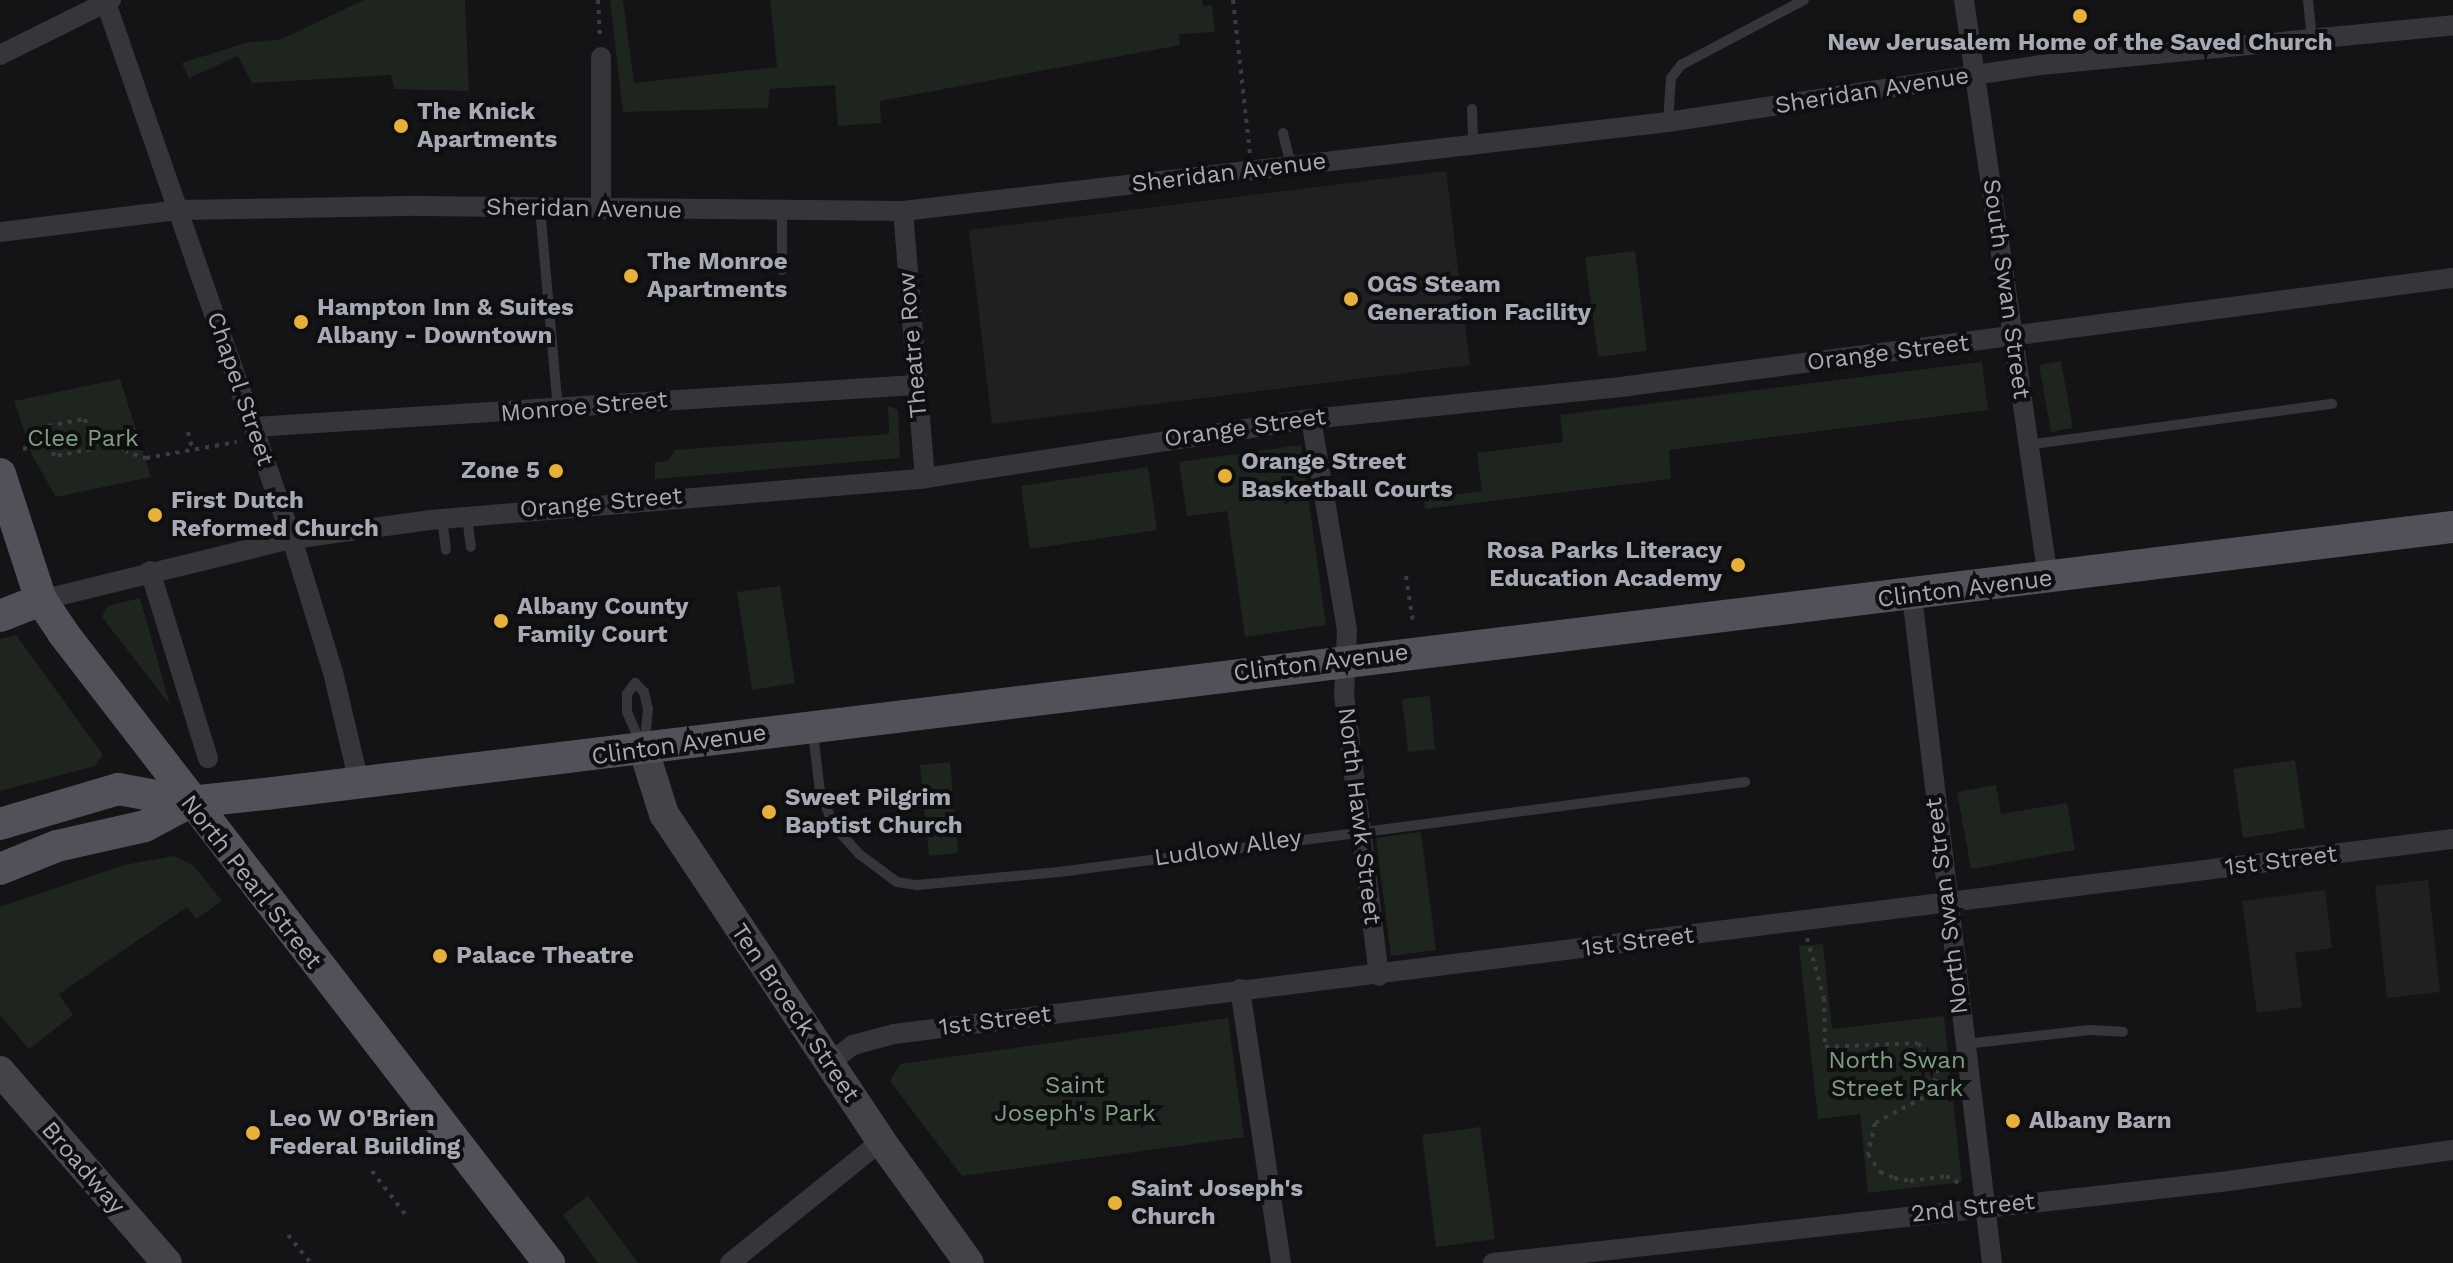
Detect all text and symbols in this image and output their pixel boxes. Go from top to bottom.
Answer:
marker: New Jerusalem Home of the Saved Church [2071,7,2089,25]
place label: New Jerusalem Home of the Saved Church [1827,29,2333,57]
street label: Sheridan Avenue [1773,61,1971,121]
place label: The Knick Apartments [417,98,557,154]
marker: The Knick Apartments [392,117,410,135]
street label: Sheridan Avenue [1130,147,1328,199]
street label: South Swan Street [1976,177,2036,401]
street label: Sheridan Avenue [485,193,683,225]
place label: The Monroe Apartments [647,248,788,304]
marker: The Monroe Apartments [622,267,640,285]
street label: Theatre Row [892,271,934,419]
place label: OGS Steam Generation Facility [1367,271,1591,327]
marker: OGS Steam Generation Facility [1342,290,1360,308]
place label: Hampton Inn & Suites Albany - Downtown [317,294,574,350]
street label: Chapel Street [200,308,280,470]
marker: Hampton Inn & Suites Albany - Downtown [292,313,310,331]
street label: Orange Street [1805,329,1971,377]
street label: Monroe Street [499,385,669,429]
street label: Orange Street [1162,402,1328,454]
park label: Clee Park [27,425,139,453]
place label: Orange Street Basketball Courts [1241,448,1453,504]
place label: Zone 5 [461,457,540,485]
marker: Zone 5 [547,462,565,480]
marker: Orange Street Basketball Courts [1216,467,1234,485]
street label: Orange Street [519,482,683,524]
place label: First Dutch Reformed Church [171,487,379,543]
marker: First Dutch Reformed Church [146,506,164,524]
place label: Rosa Parks Literacy Education Academy [1486,537,1722,593]
marker: Rosa Parks Literacy Education Academy [1729,556,1747,574]
street label: Clinton Avenue [1875,564,2055,614]
place label: Albany County Family Court [517,593,689,649]
marker: Albany County Family Court [492,612,510,630]
street label: Clinton Avenue [1231,638,1411,688]
street label: North Hawk Street [1331,706,1387,926]
street label: Clinton Avenue [589,718,769,772]
place label: Sweet Pilgrim Baptist Church [785,784,963,840]
street label: North Pearl Street [174,789,328,975]
street label: North Swan Street [1919,796,1975,1016]
marker: Sweet Pilgrim Baptist Church [760,803,778,821]
street label: Ludlow Alley [1152,823,1304,873]
street label: 1st Street [2223,840,2339,882]
street label: Ten Broeck Street [724,918,866,1108]
street label: 1st Street [1580,921,1696,963]
place label: Palace Theatre [456,942,634,970]
marker: Palace Theatre [431,947,449,965]
street label: 1st Street [937,1000,1053,1042]
park label: North Swan Street Park [1828,1047,1966,1103]
park label: Saint Joseph's Park [994,1072,1156,1128]
place label: Leo W O'Brien Federal Building [269,1105,461,1161]
place label: Albany Barn [2029,1107,2172,1135]
marker: Albany Barn [2004,1112,2022,1130]
street label: Broadway [35,1116,131,1220]
marker: Leo W O'Brien Federal Building [244,1124,262,1142]
place label: Saint Joseph's Church [1131,1175,1304,1231]
street label: 2nd Street [1910,1187,2036,1229]
marker: Saint Joseph's Church [1106,1194,1124,1212]

